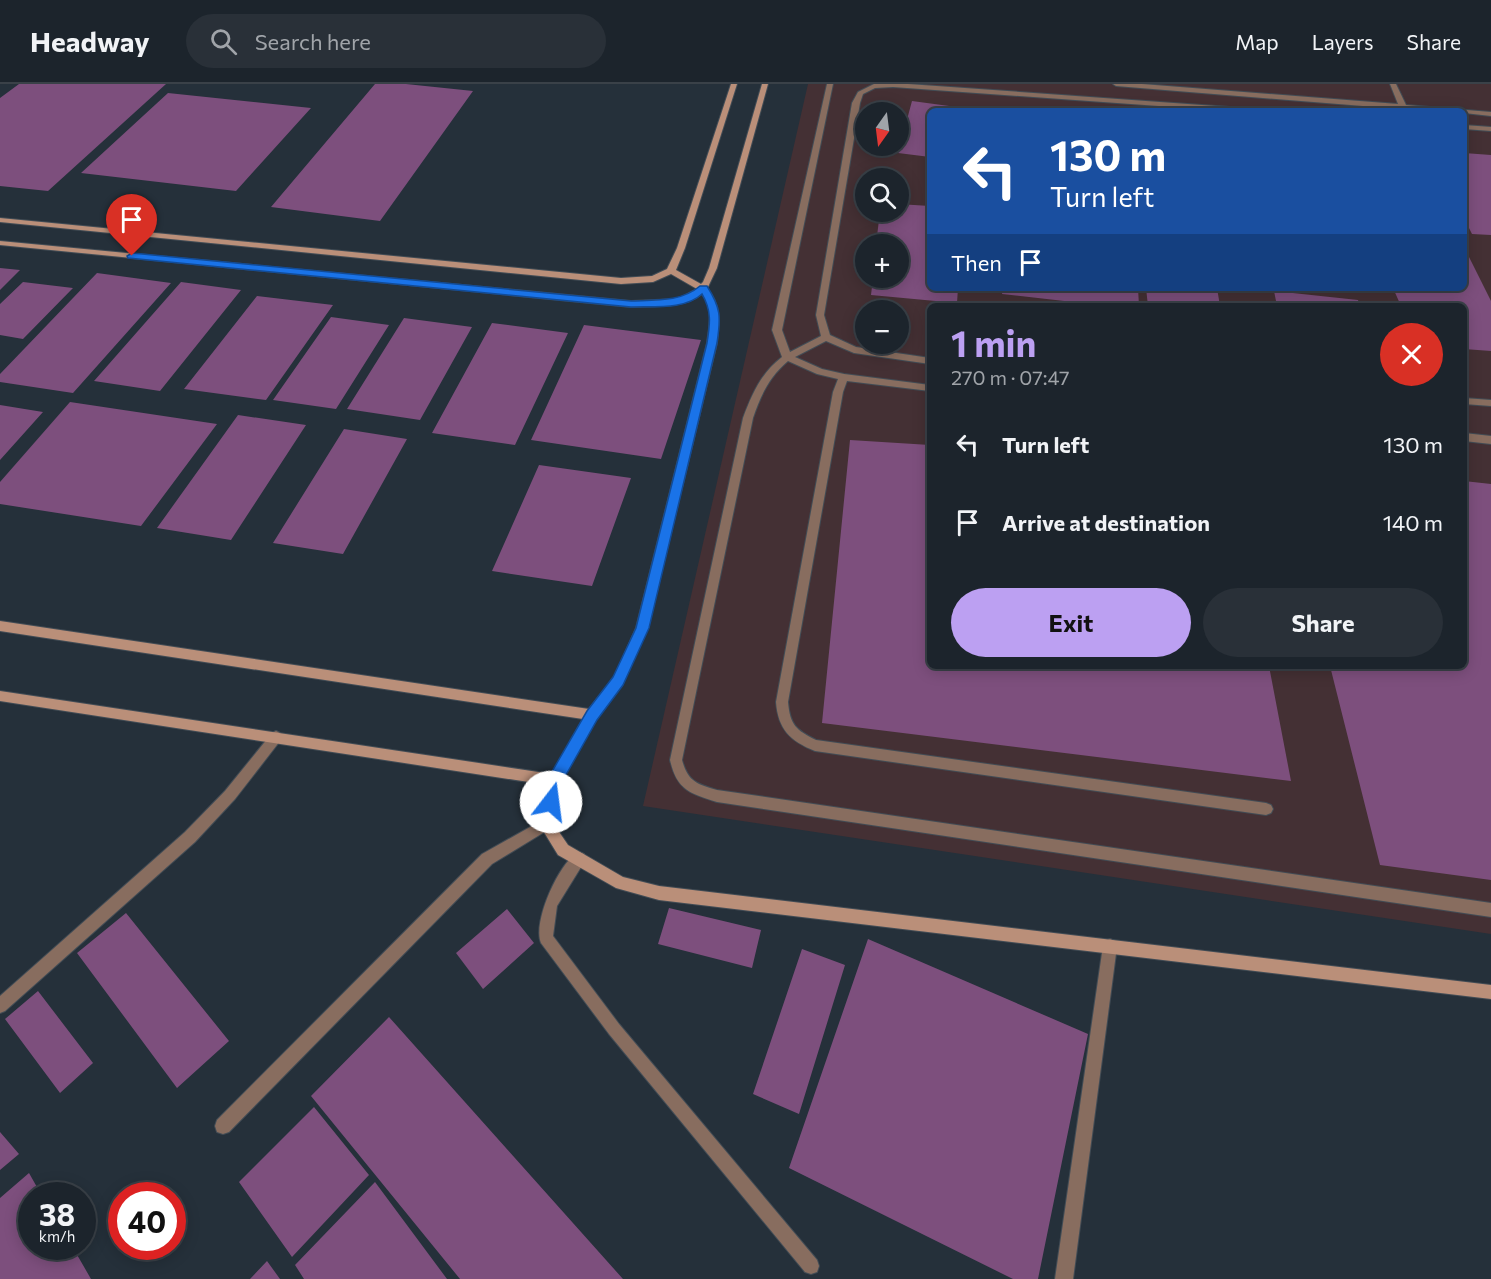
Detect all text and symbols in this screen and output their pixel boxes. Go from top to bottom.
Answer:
search box [186,14,606,68]
text: Headway [30,24,150,58]
icon: search [207,25,240,58]
text: Search here [255,28,371,55]
text: Map [1235,29,1279,54]
text: Layers [1312,29,1374,54]
text: Share [1407,29,1461,54]
north arrow [855,102,909,156]
map controls [855,102,909,354]
text: 130 m [1050,128,1166,180]
icon: left [951,132,1029,210]
button: search [855,168,909,222]
text: Turn left [1050,180,1154,213]
pin [106,194,157,256]
icon: arrive [115,203,148,236]
button: + [855,234,909,288]
icon: arrive [1014,246,1047,279]
text: Then [951,249,1002,276]
button: − [855,300,909,354]
text: 1 min [951,320,1036,364]
button: close [1380,323,1443,386]
text: 270 m · 07:47 [951,365,1070,389]
icon: left [951,428,984,461]
text: Turn left [1002,431,1089,458]
text: 130 m [1383,431,1443,458]
icon: arrive [951,506,984,539]
text: Arrive at destination [1002,509,1210,536]
text: 140 m [1383,509,1443,536]
button: Exit [951,588,1191,657]
button: Share [1203,588,1443,657]
position arrow [519,770,583,834]
speed limit sign: 40 [108,1182,186,1260]
text: 38 [39,1195,75,1232]
text: km/h [39,1227,75,1245]

